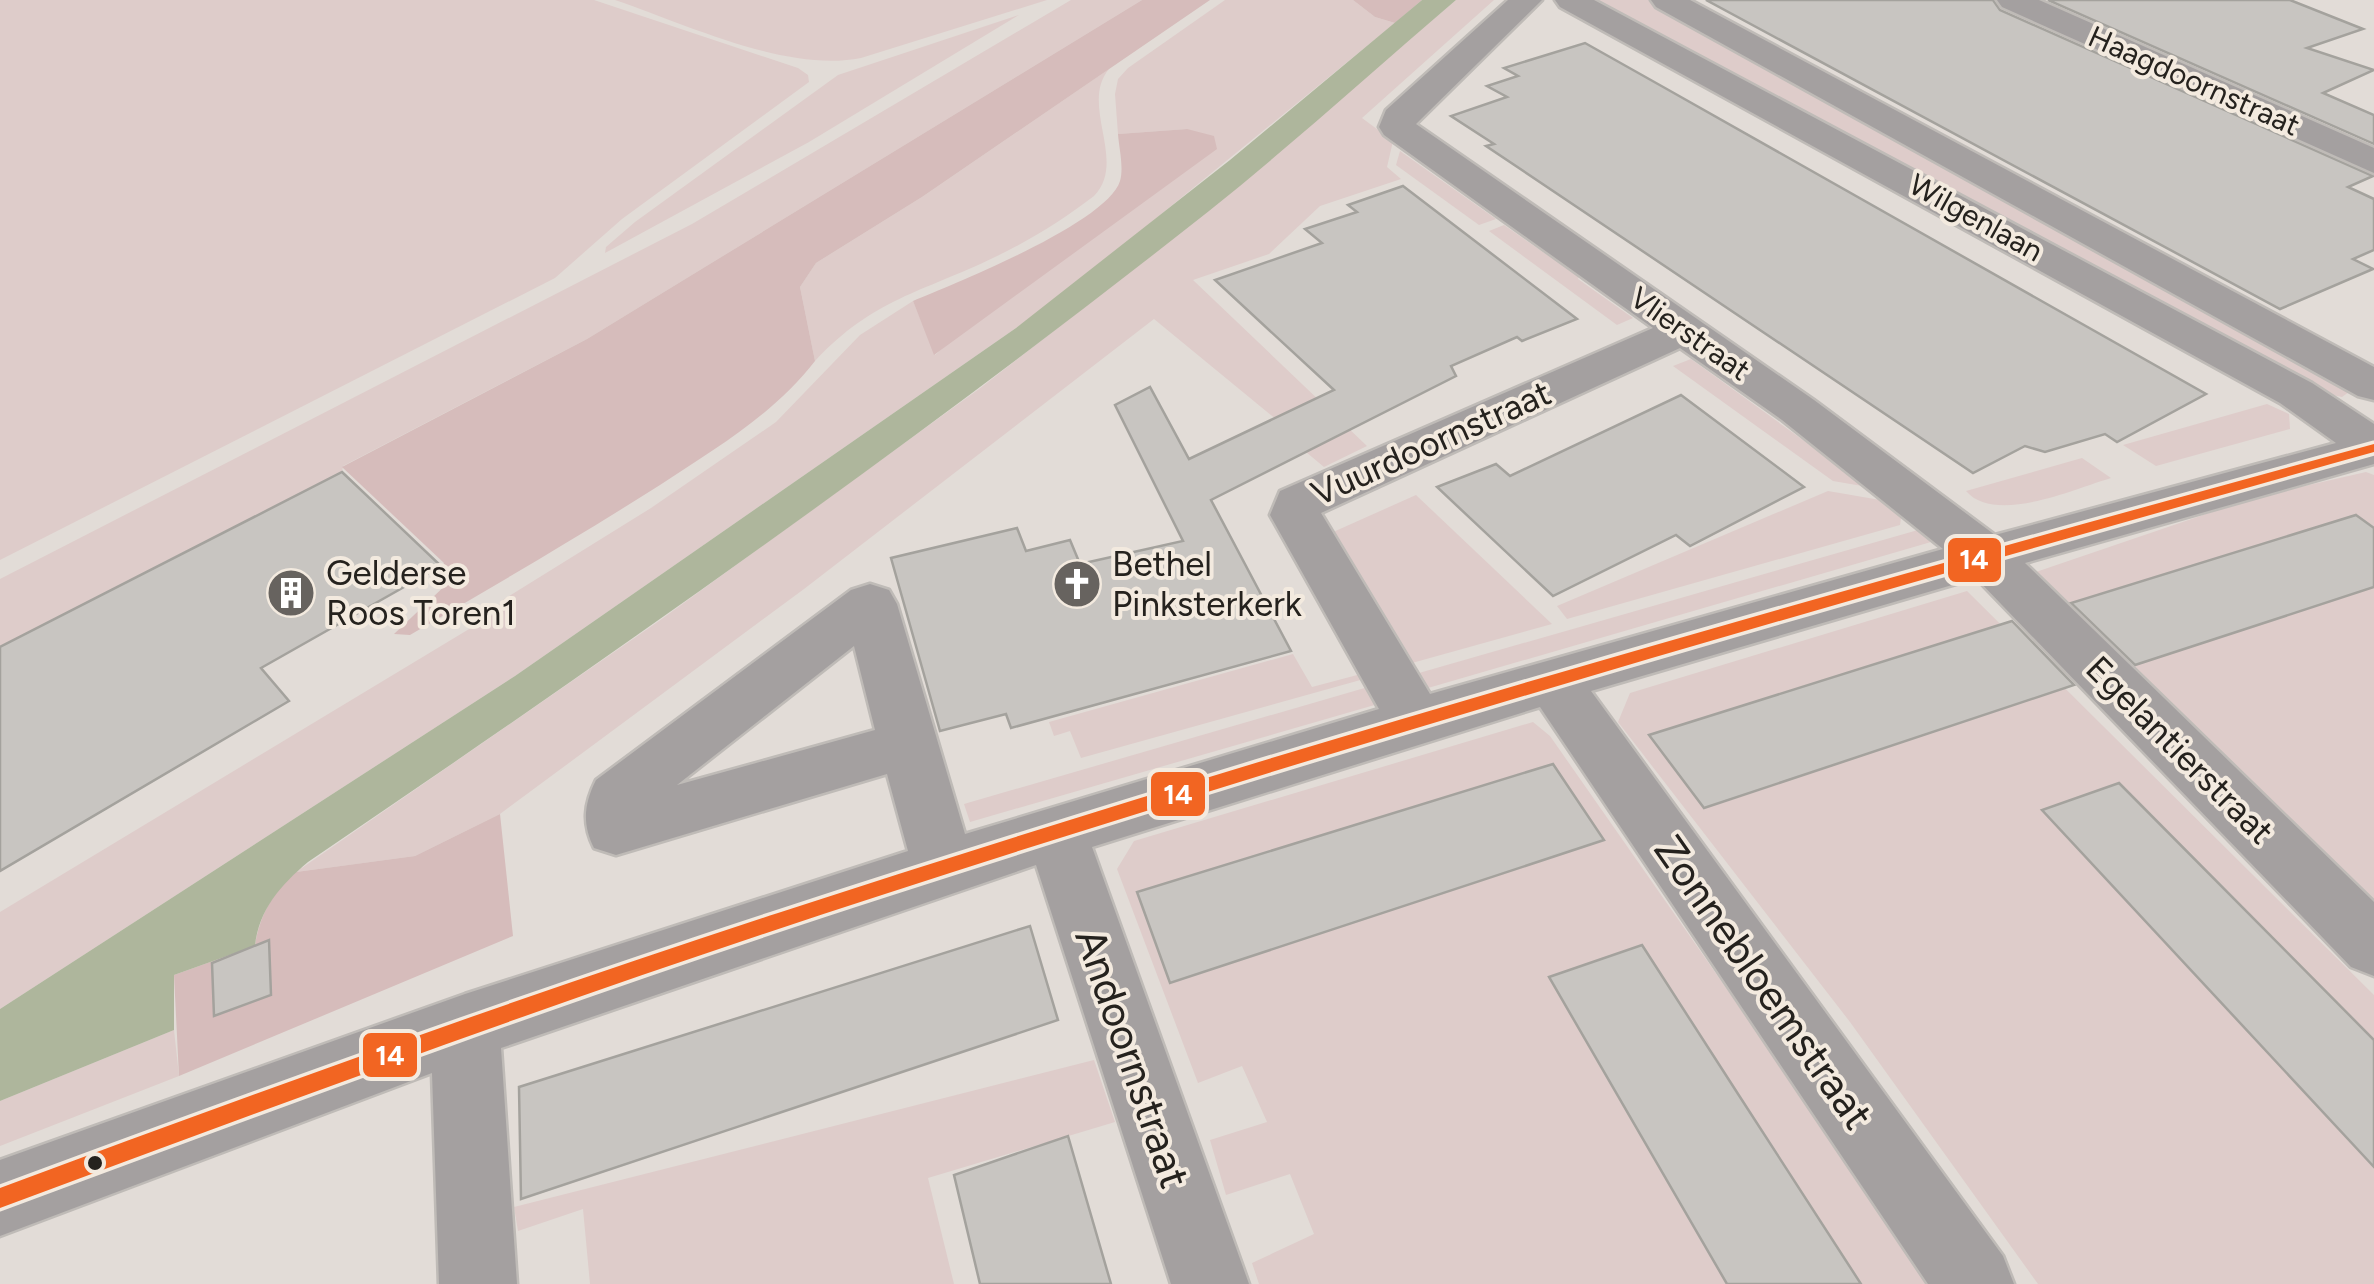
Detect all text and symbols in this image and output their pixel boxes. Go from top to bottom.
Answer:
street label: Haagdoornstraat [2083,17,2306,144]
street label: Wilgenlaan [1903,166,2050,269]
street label: Vlierstraat [1623,279,1758,388]
street label: Vuurdoornstraat [1305,371,1557,515]
line badge: 14 [1946,536,2003,584]
text: 14 [1959,542,1989,576]
place label: Bethel Pinksterkerk [1112,543,1302,625]
place label: Gelderse Roos Toren1 [326,552,516,634]
church icon: Bethel Pinksterkerk [1051,558,1103,610]
building icon: Gelderse Roos Toren1 [265,567,317,619]
street label: Egelantierstraat [2077,647,2283,853]
line badge: 14 [1149,770,1207,818]
text: 14 [1163,777,1193,811]
street label: Zonnebloemstraat [1643,826,1884,1139]
street label: Andoornstraat [1064,922,1201,1195]
line badge: 14 [361,1031,419,1079]
text: 14 [375,1038,405,1072]
unlabelled marker [85,1153,105,1173]

